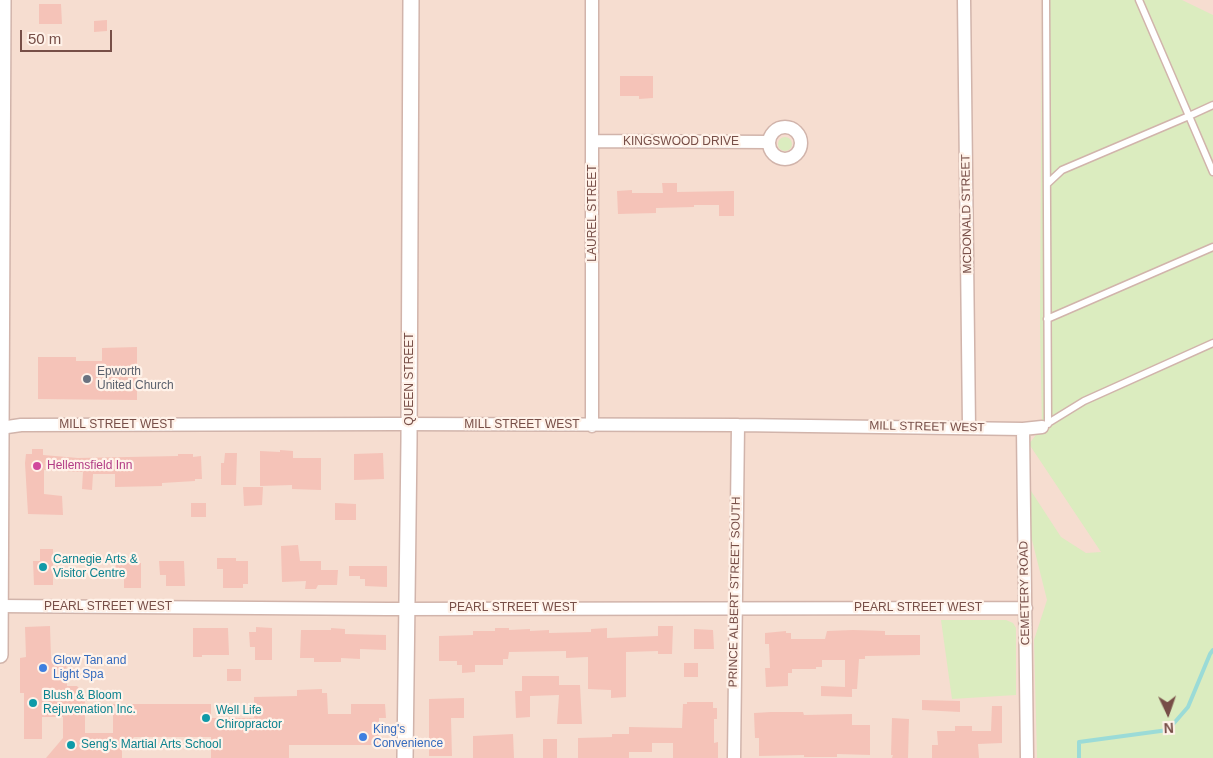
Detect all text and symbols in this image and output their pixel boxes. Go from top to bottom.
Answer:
scale bar [22,20,115,52]
text: 50 m [28,30,61,47]
street label: KINGSWOOD DRIVE [623,135,739,149]
street label: MCDONALD STREET [959,154,975,274]
street label: LAUREL STREET [586,164,600,262]
street label: QUEEN STREET [403,332,417,426]
place label: Epworth United Church [97,365,174,393]
marker: Epworth United Church [81,373,93,385]
street label: MILL STREET WEST [59,418,175,432]
street label: MILL STREET WEST [464,418,580,432]
street label: MILL STREET WEST [869,419,985,435]
place label: Hellemsfield Inn [47,459,132,473]
marker: Hellemsfield Inn [31,460,43,472]
street label: PRINCE ALBERT STREET SOUTH [726,496,744,688]
street label: CEMETERY ROAD [1017,541,1033,645]
place label: Carnegie Arts & Visitor Centre [53,553,138,581]
marker: Carnegie Arts & Visitor Centre [37,561,49,573]
street label: PEARL STREET WEST [44,600,172,614]
street label: PEARL STREET WEST [449,601,577,615]
street label: PEARL STREET WEST [854,601,982,615]
place label: Glow Tan and Light Spa [53,654,126,682]
marker: Glow Tan and Light Spa [37,662,49,674]
north arrow [1143,688,1193,738]
place label: Blush & Bloom Rejuvenation Inc. [43,689,136,717]
marker: Blush & Bloom Rejuvenation Inc. [27,697,39,709]
place label: Well Life Chiropractor [216,704,282,732]
marker: Well Life Chiropractor [200,712,212,724]
text: N [1163,720,1174,736]
place label: King's Convenience [373,723,443,751]
marker: King's Convenience [357,731,369,743]
place label: Seng's Martial Arts School [81,738,221,752]
marker: Seng's Martial Arts School [65,739,77,751]

